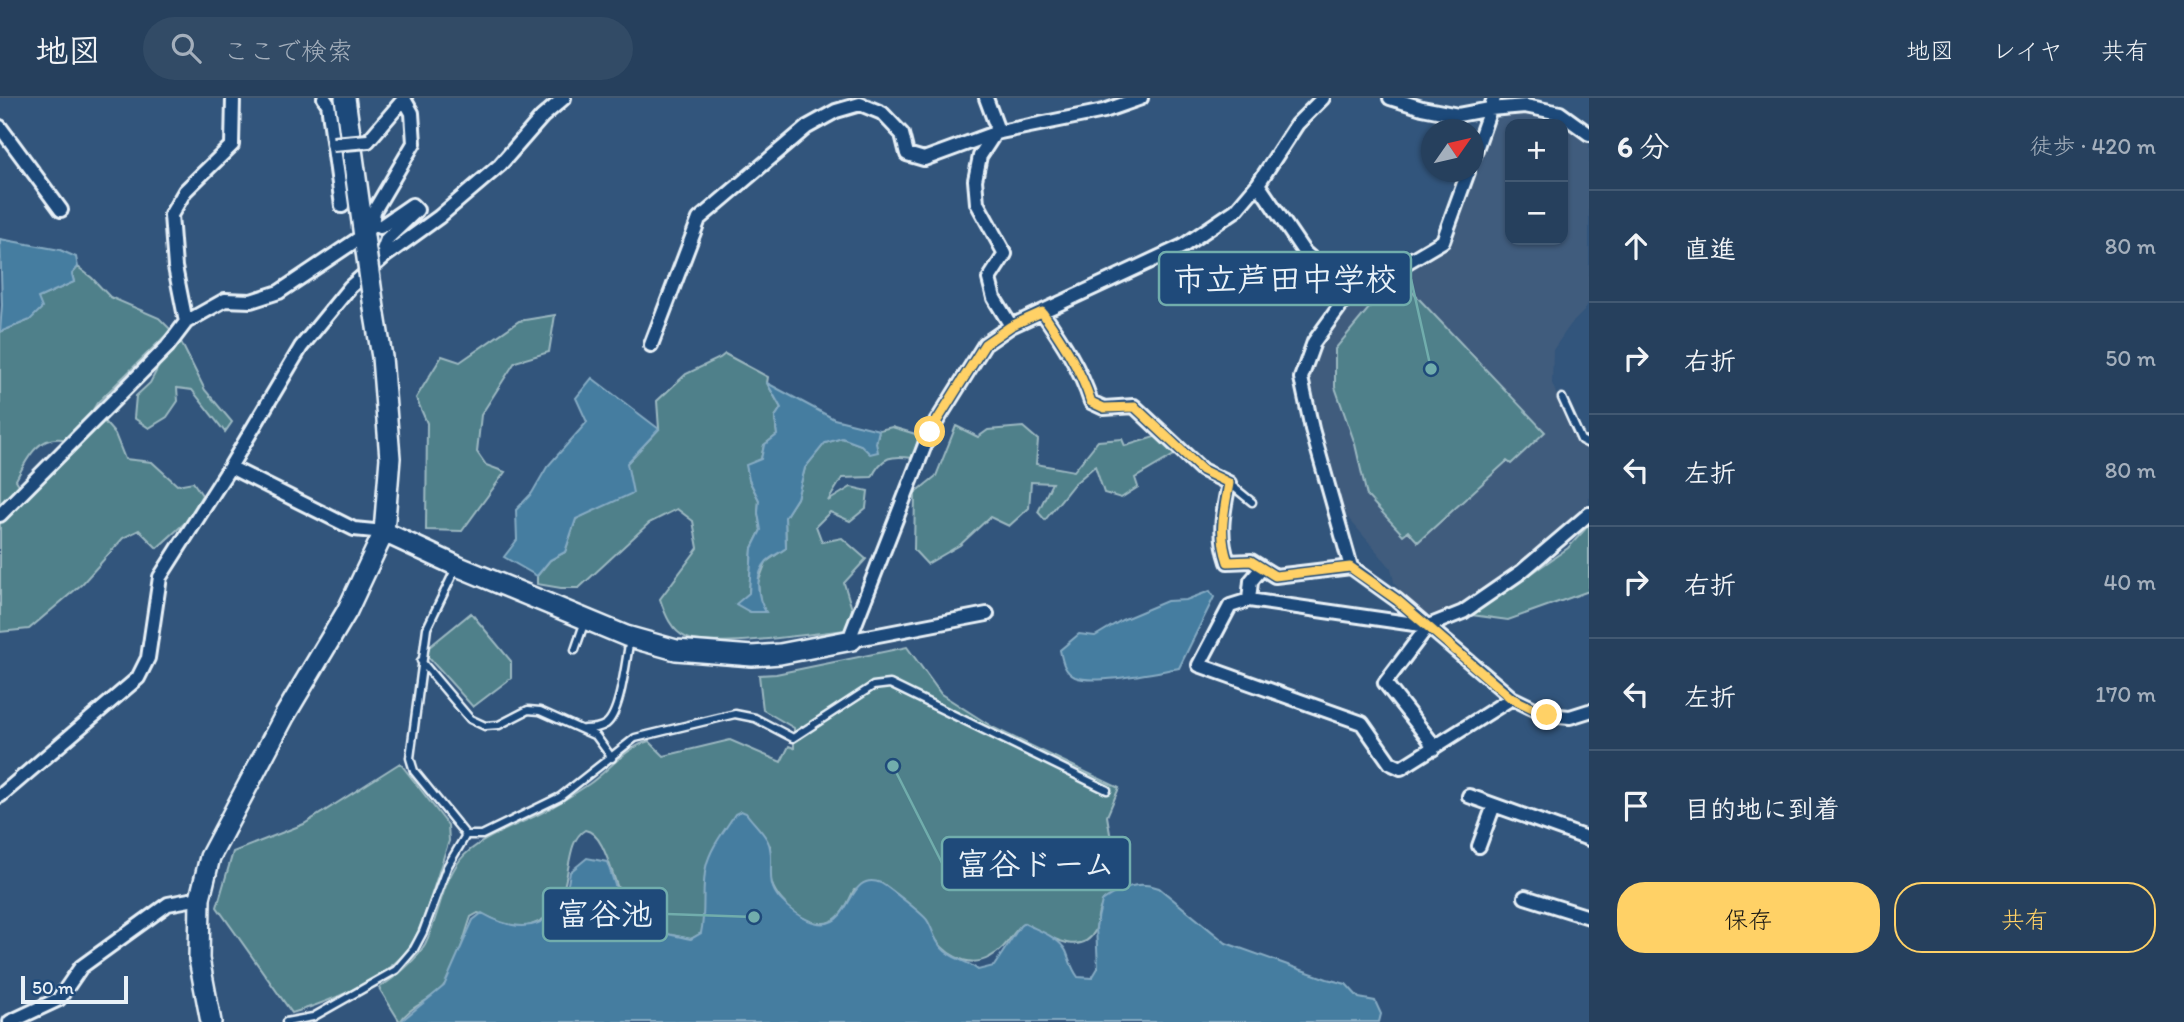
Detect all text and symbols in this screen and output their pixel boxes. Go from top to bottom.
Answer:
search box [143,17,633,80]
icon: search [167,29,205,67]
text: 地図 [35,31,101,70]
text: ここで検索 [223,35,353,67]
text: 地図 [1906,36,1954,65]
text: レイヤ [1992,36,2063,65]
text: 共有 [2101,36,2149,65]
north arrow [1421,119,1484,182]
map controls [1505,119,1568,245]
button: + [1505,119,1568,182]
text: 6 分 [1617,128,1670,165]
text: 徒歩 · 420 m [2030,132,2156,160]
button: − [1505,182,1568,245]
icon: ahead [1617,227,1655,265]
text: 80 m [2105,232,2156,260]
text: 直進 [1684,233,1736,265]
callout: 市立芦田中学校 [1159,252,1411,305]
text: 市立芦田中学校 [1173,260,1397,298]
icon: right [1617,339,1655,377]
text: 50 m [2105,344,2156,372]
text: 右折 [1684,345,1736,377]
route start [914,416,945,447]
icon: left [1617,451,1655,489]
text: 80 m [2105,456,2156,484]
text: 左折 [1684,457,1736,489]
icon: right [1617,563,1655,601]
text: 40 m [2103,568,2156,596]
text: 右折 [1684,569,1736,601]
icon: left [1617,675,1655,713]
text: 170 m [2095,680,2156,708]
text: 左折 [1684,681,1736,713]
route end [1531,699,1562,730]
icon: arrive [1617,787,1655,825]
text: 目的地に到着 [1684,793,1840,825]
callout: 富谷ドーム [942,837,1130,890]
text: 富谷ドーム [957,845,1115,883]
button: 保存 [1617,882,1880,953]
button: 共有 [1894,882,2156,953]
callout: 富谷池 [543,888,667,941]
text: 富谷池 [557,895,653,933]
scale bar [21,973,128,1005]
text: 50 m [32,976,74,999]

